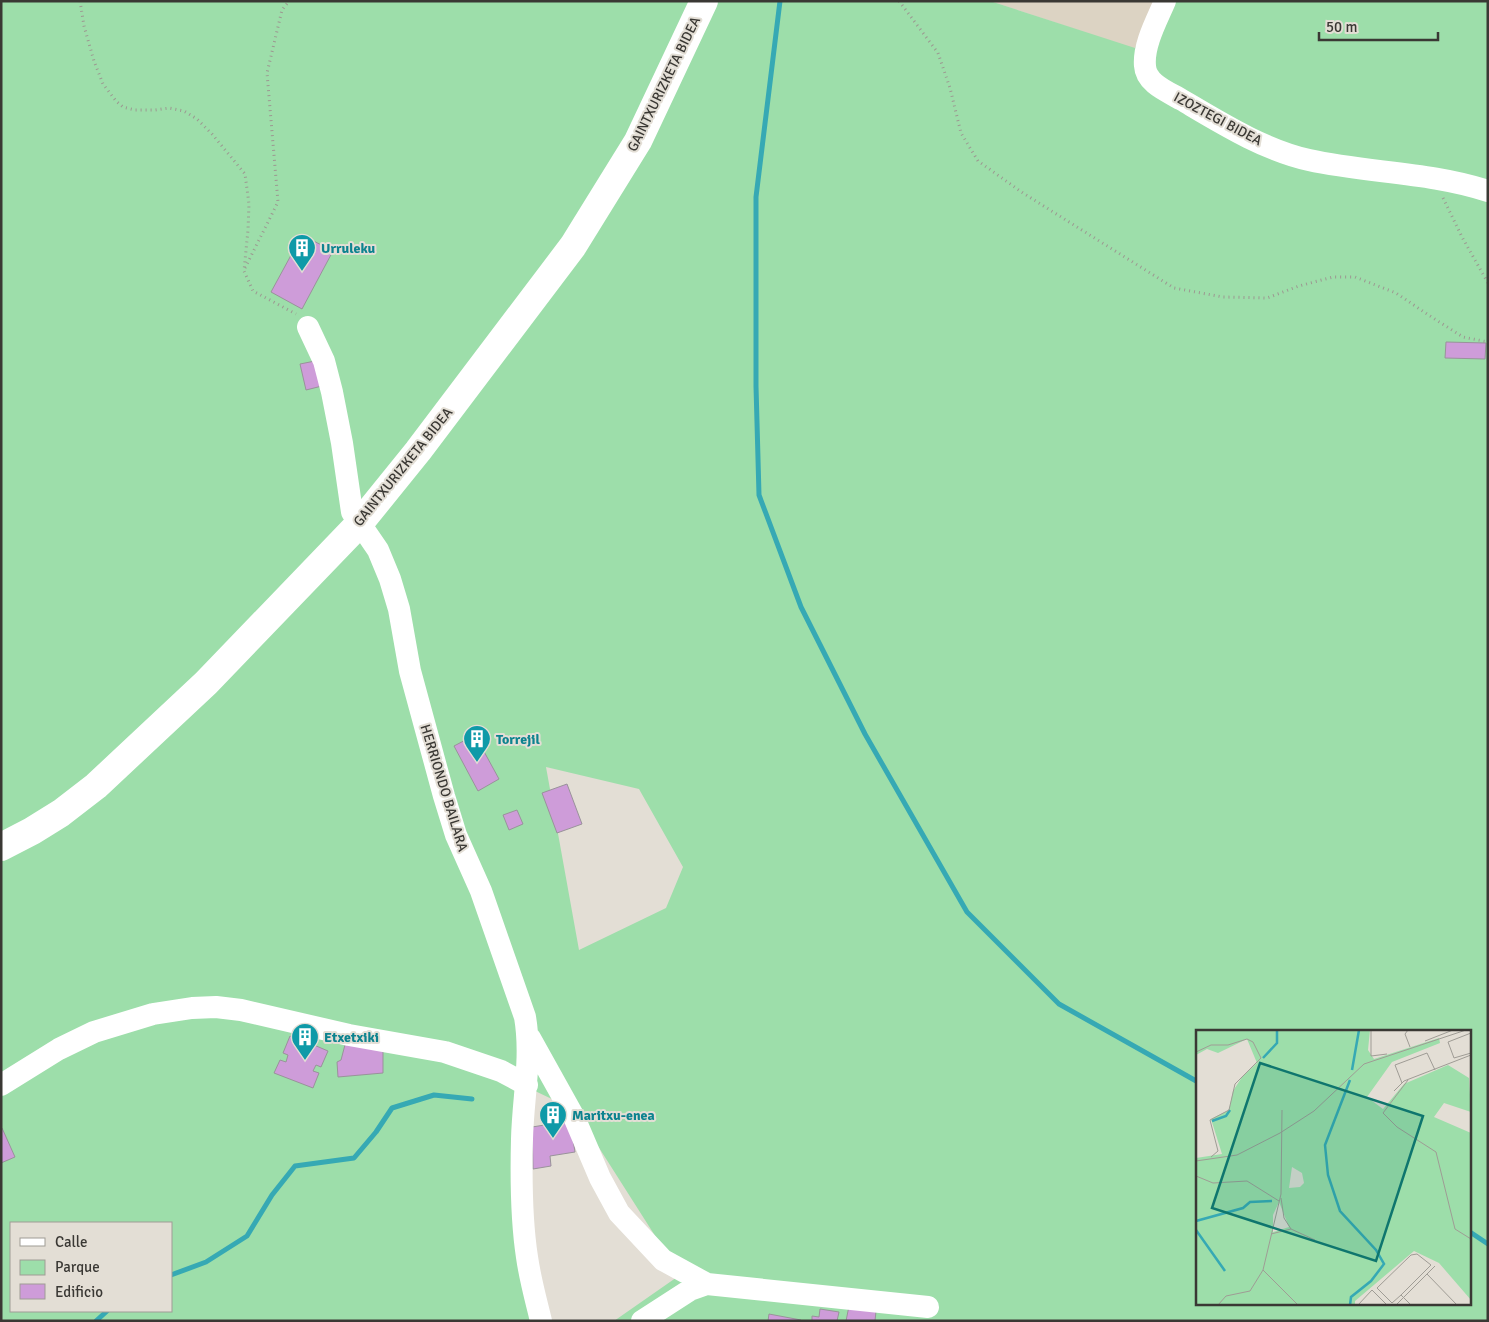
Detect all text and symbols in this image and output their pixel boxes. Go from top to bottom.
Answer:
scale bar [1319,10,1438,42]
street label: GAINTXURIZKETA BIDEA [624,13,704,154]
text: 50 m [1326,18,1357,36]
street label: IZOZTEGI BIDEA [1171,89,1265,150]
building icon: Urruleku [287,233,317,272]
place label: Urruleku [321,240,376,257]
street label: GAINTXURIZKETA BIDEA [350,404,456,530]
street label: HERRIONDO BAILARA [417,722,472,854]
building icon: Torrejil [462,724,492,763]
place label: Torrejil [496,731,541,748]
building icon: Etxetxiki [290,1022,320,1061]
place label: Etxetxiki [324,1029,379,1046]
inset map [1196,1030,1472,1304]
building icon: Maritxu-enea [538,1100,568,1139]
place label: Maritxu-enea [572,1107,655,1124]
legend [10,1222,172,1312]
text: Calle [55,1233,88,1251]
text: Parque [55,1258,100,1276]
text: Edificio [55,1283,103,1301]

